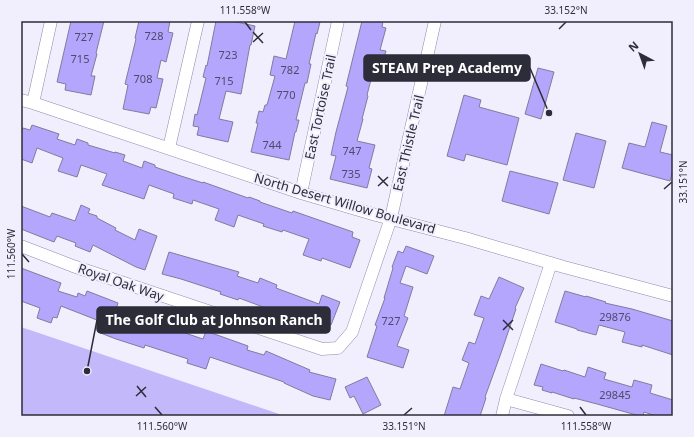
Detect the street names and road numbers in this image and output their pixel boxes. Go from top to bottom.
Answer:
street label: East Tortoise Trail [300,53,340,161]
street label: East Thistle Trail [388,93,428,193]
street label: North Desert Willow Boulevard [252,168,438,238]
street label: Royal Oak Way [76,259,167,305]

